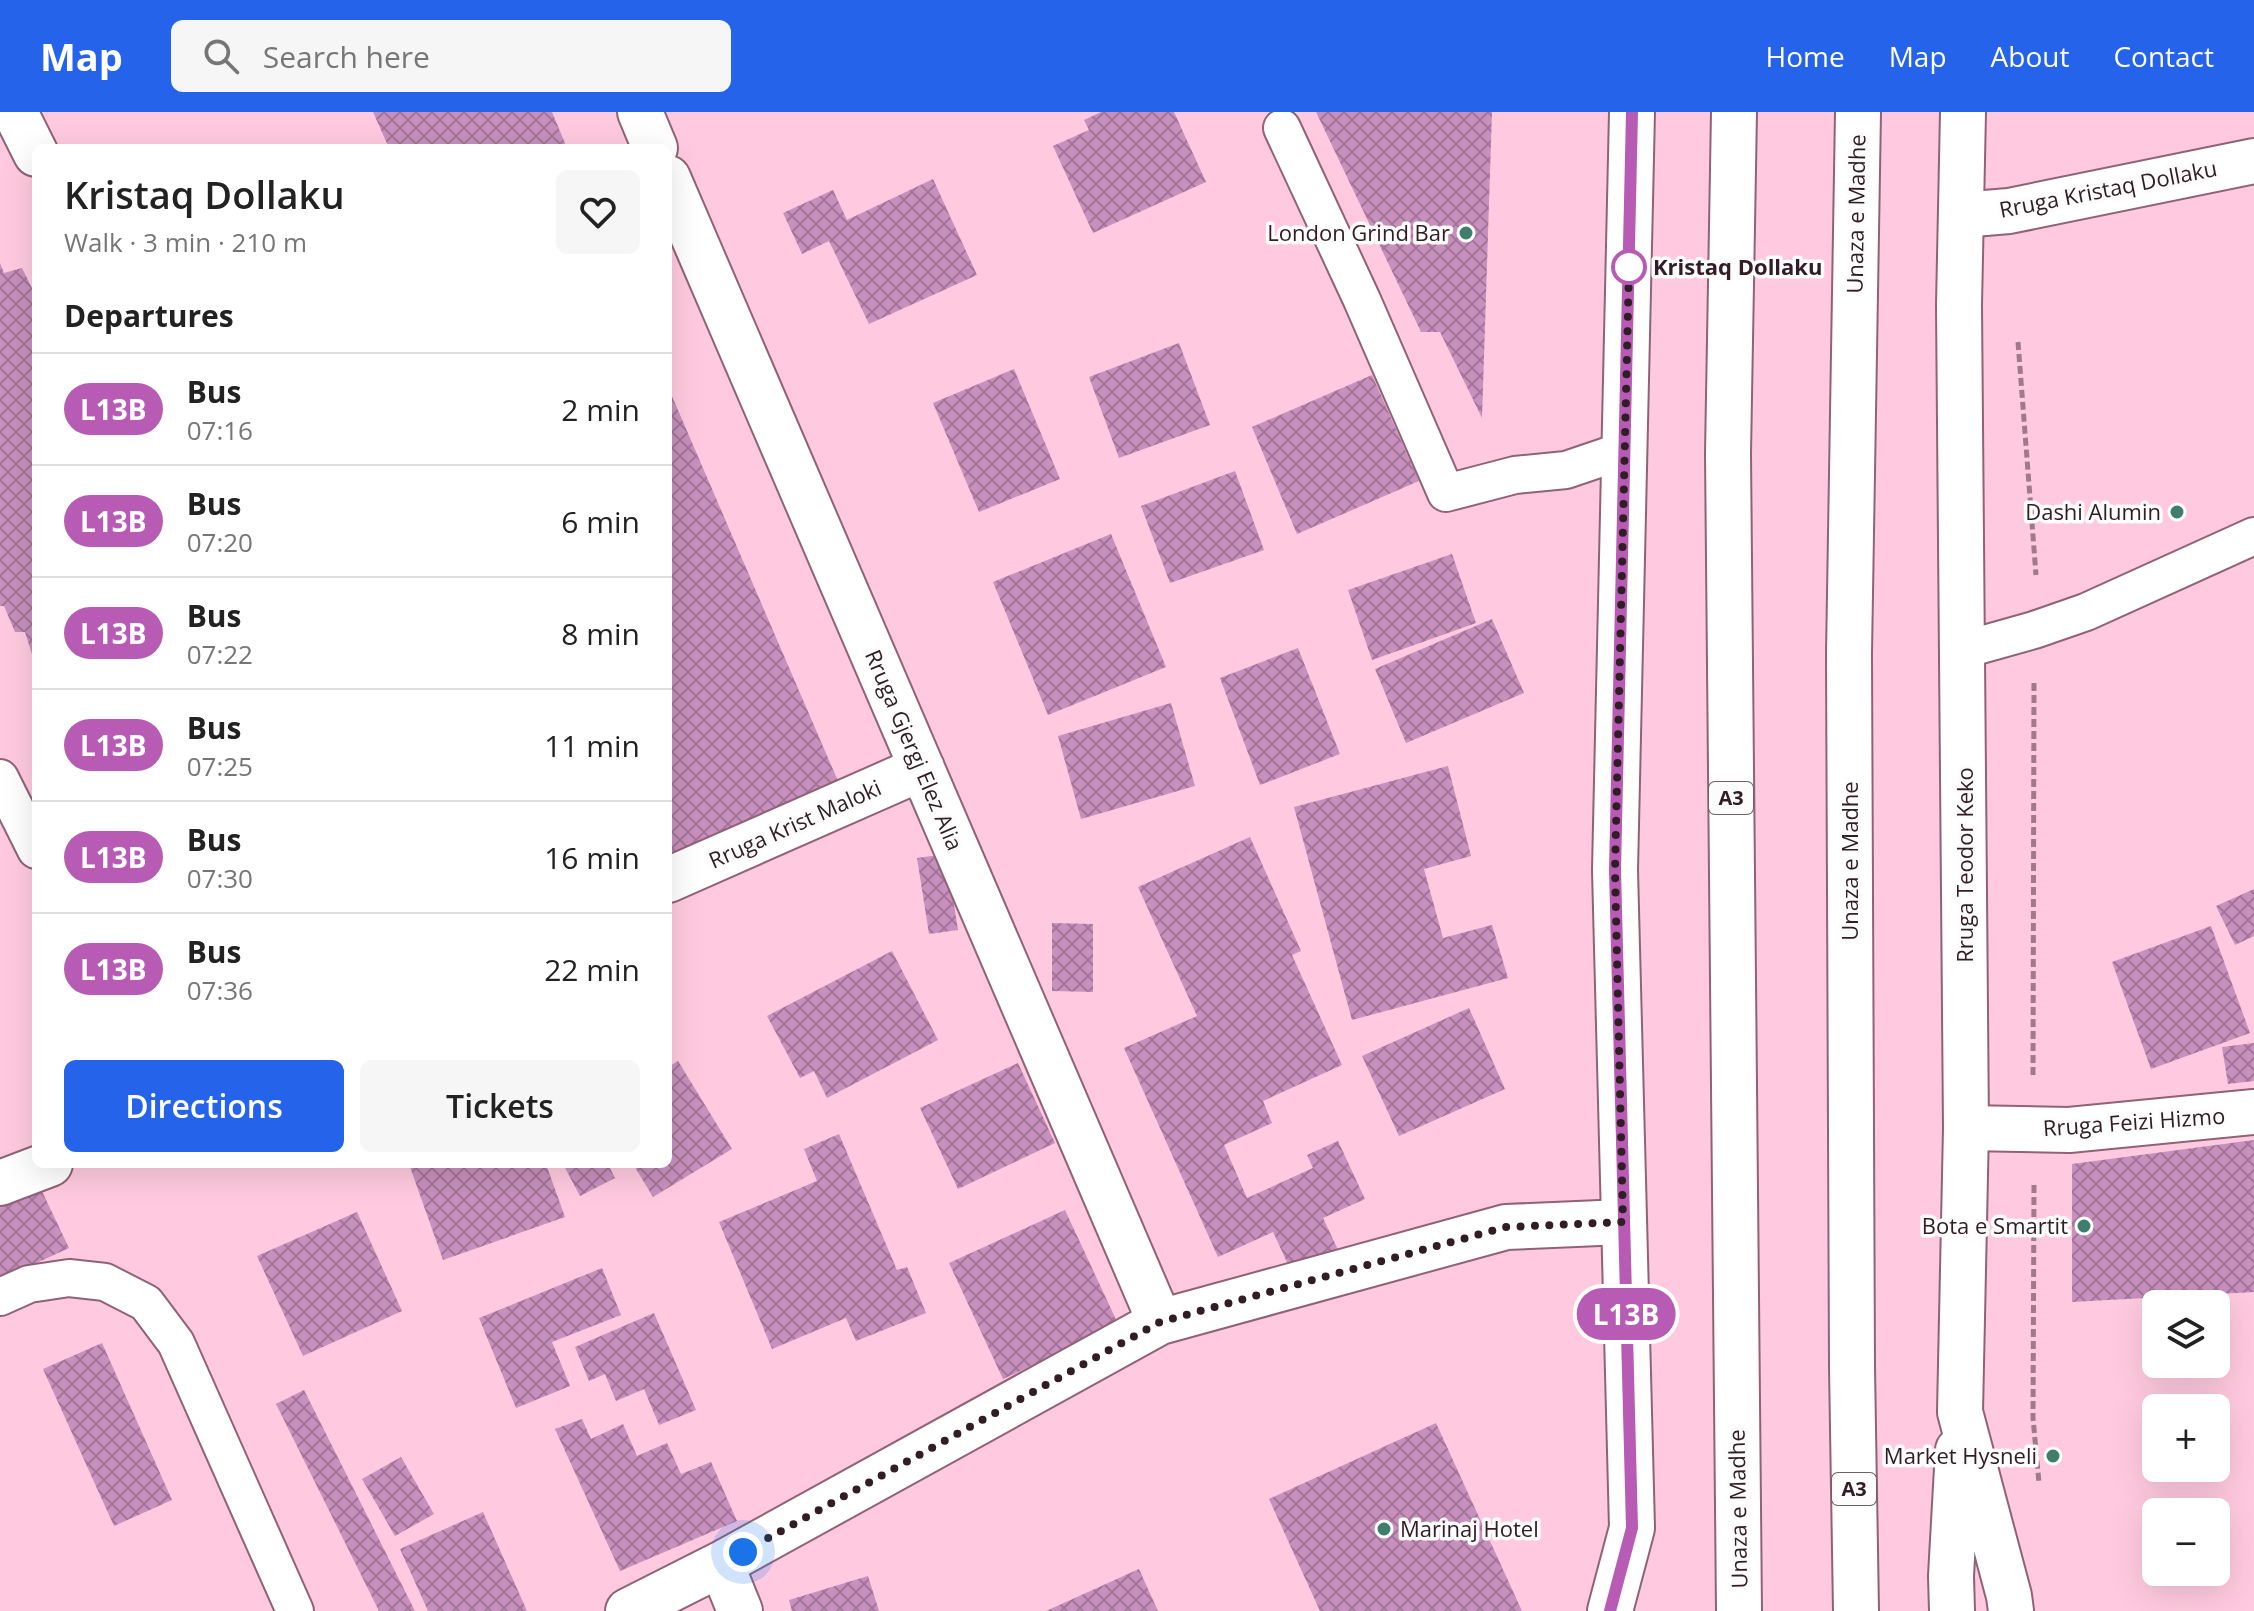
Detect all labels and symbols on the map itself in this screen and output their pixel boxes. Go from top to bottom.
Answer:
street label: Unaza e Madhe [1839,134,1871,294]
street label: Rruga Kristaq Dollaku [1996,152,2219,224]
place label: London Grind Bar [1267,217,1450,247]
marker: London Grind Bar [1457,224,1475,242]
marker: Kristaq Dollaku [1612,250,1646,284]
place label: Kristaq Dollaku [1653,251,1822,281]
place label: Dashi Alumin [2025,496,2161,526]
marker: Dashi Alumin [2168,503,2186,521]
street label: Rruga Gjergj Elez Alia [859,645,971,855]
street label: Rruga Teodor Keko [1949,767,1979,963]
street label: Rruga Krist Maloki [704,772,886,875]
street label: Unaza e Madhe [1834,781,1864,941]
road number: A3 [1709,782,1753,814]
street label: Rruga Feizi Hizmo [2042,1100,2226,1142]
place label: Bota e Smartit [1922,1210,2068,1240]
marker: Bota e Smartit [2075,1217,2093,1235]
line badge: L13B [1570,1288,1682,1340]
street label: Unaza e Madhe [1721,1429,1753,1589]
place label: Market Hysneli [1884,1440,2037,1470]
marker: Market Hysneli [2044,1447,2062,1465]
road number: A3 [1832,1473,1876,1505]
place label: Marinaj Hotel [1400,1513,1539,1543]
marker: Marinaj Hotel [1375,1520,1393,1538]
your location [723,1532,763,1572]

